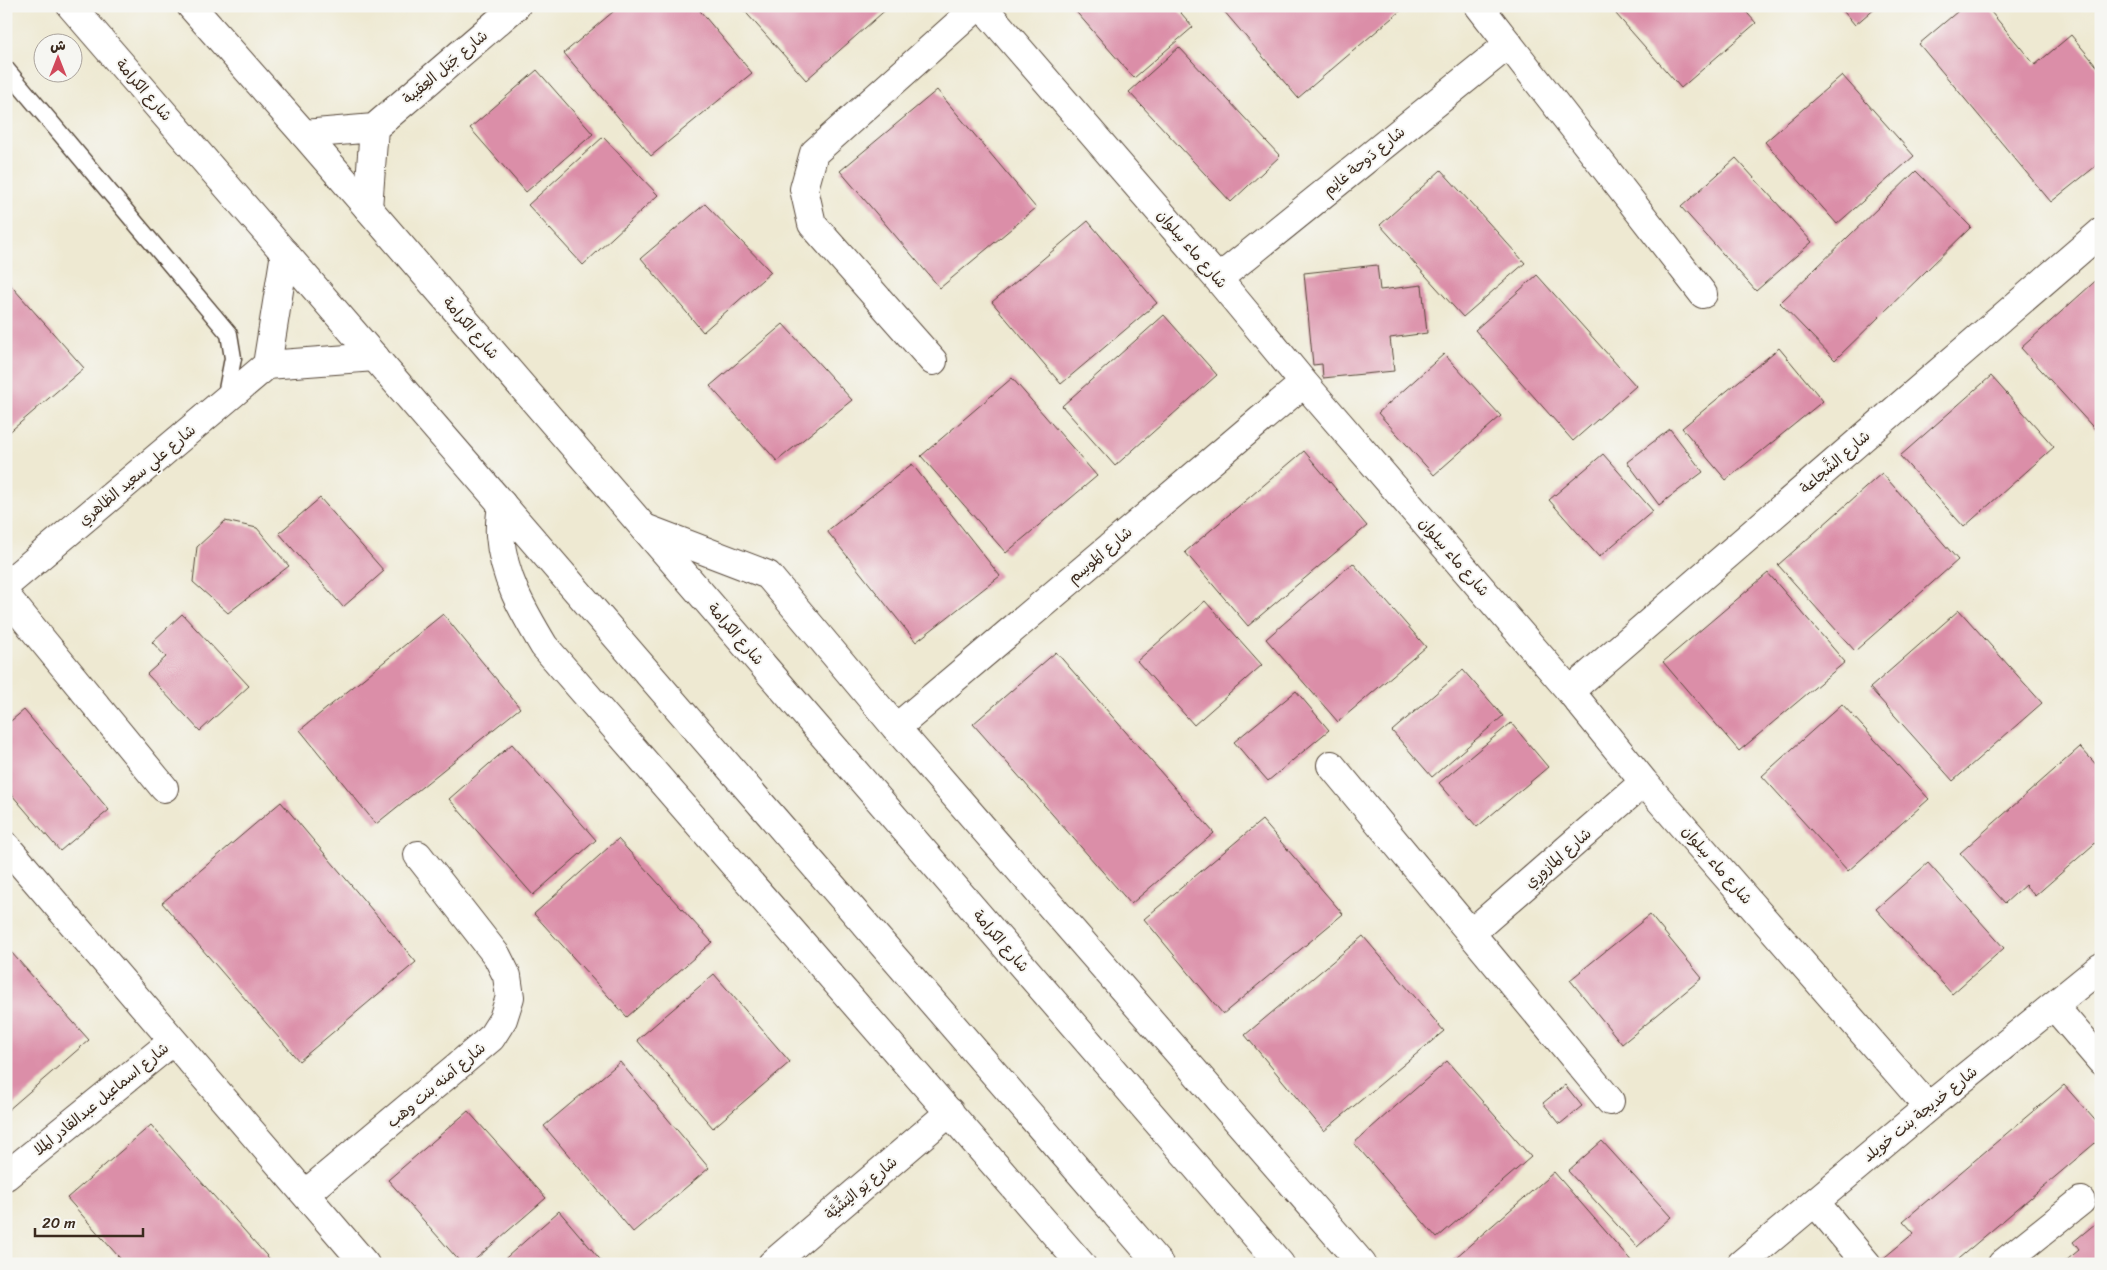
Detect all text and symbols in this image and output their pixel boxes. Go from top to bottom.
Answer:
street label: شارع جَبَل العِقيبة [396,23,494,111]
north arrow [32,32,82,82]
text: ش [50,33,66,58]
street label: شارع الكرامة [109,53,179,127]
street label: شارع دَوحة غانِم [1317,119,1411,203]
street label: شارع ماء سِلوان [1150,204,1234,294]
street label: شارع الكرامة [436,291,506,365]
street label: شارع علي سعيد الظاهري [72,418,202,532]
street label: شارع الشَّجاعة [1794,424,1876,500]
street label: شارع ماء سِلوان [1412,512,1496,602]
street label: شارع المَوسِم [1062,520,1138,590]
street label: شارع الكرامة [701,597,771,671]
street label: شارع ماء سِلوان [1675,820,1759,910]
street label: شارع المازورِي [1518,821,1598,895]
street label: شارع الكرامة [966,904,1036,978]
street label: شارع اسماعيل عبدالقادر الملا [27,1036,175,1162]
street label: شارع آمنه بنت وهب [381,1036,491,1134]
street label: شارع خديجة بنت خويلد [1857,1059,1983,1169]
street label: شارع يَو اليَشِّيَّة [819,1150,903,1226]
scale bar [35,1205,142,1237]
text: 20 m [42,1210,76,1236]

